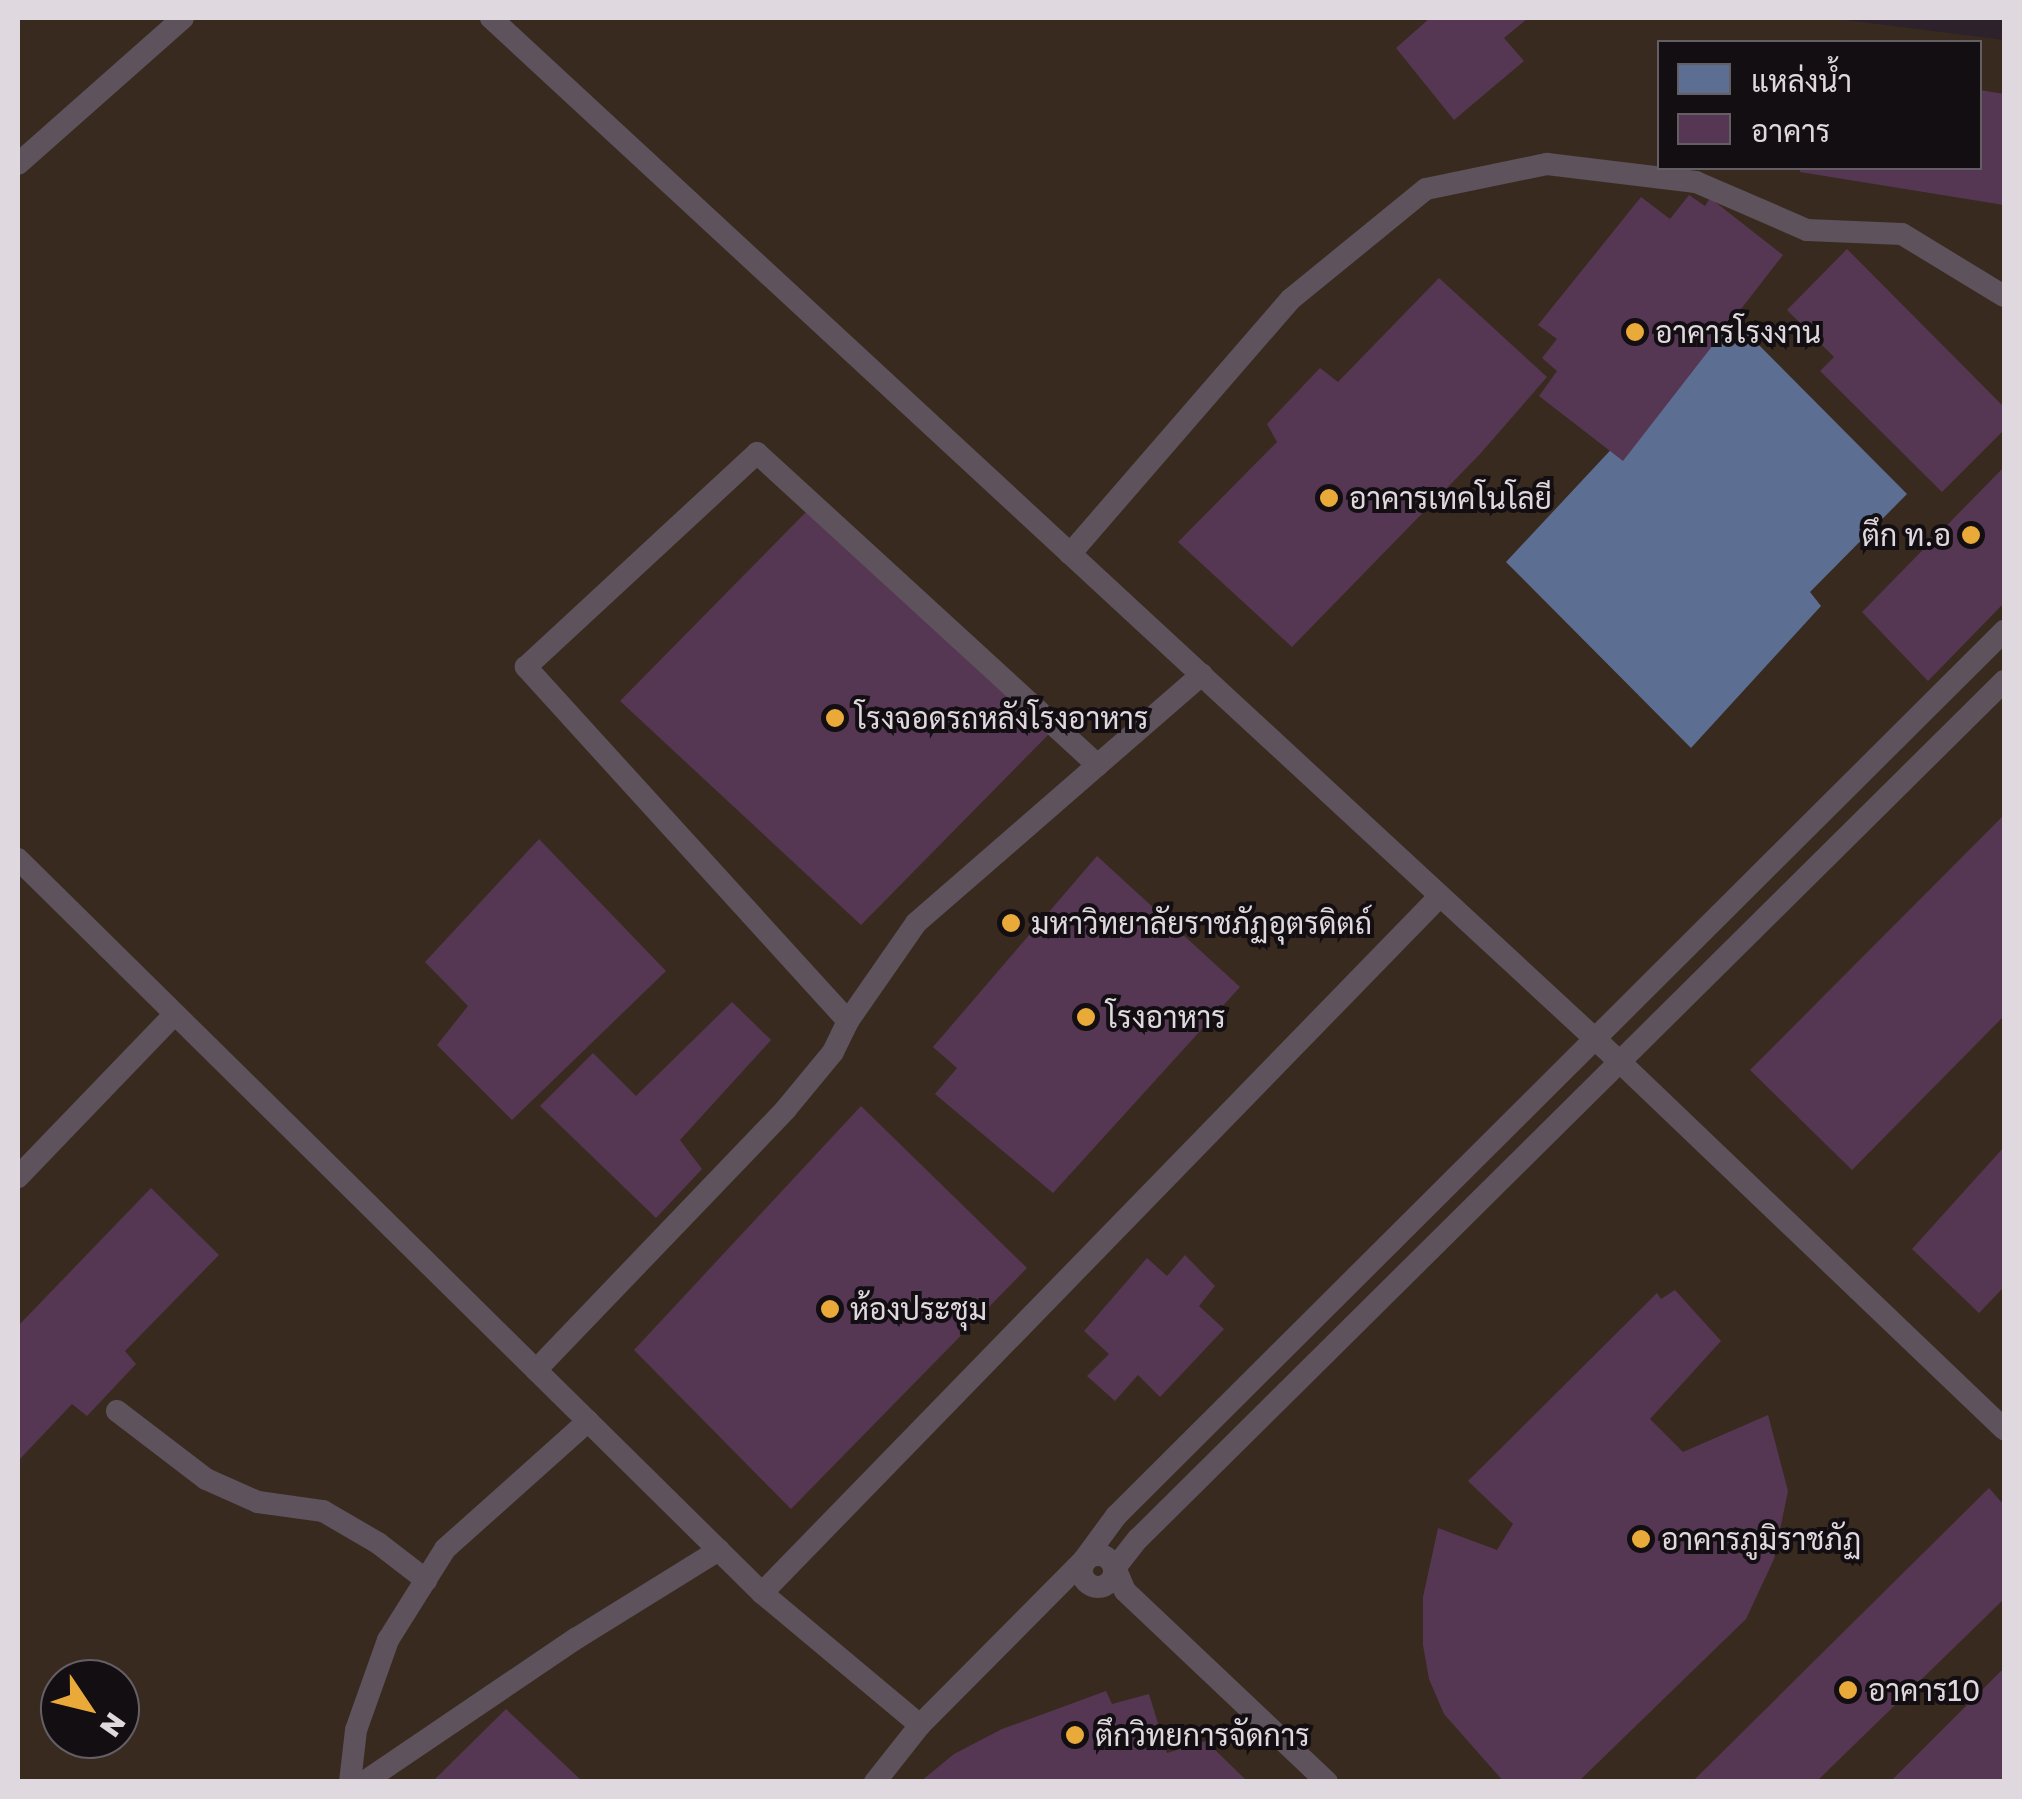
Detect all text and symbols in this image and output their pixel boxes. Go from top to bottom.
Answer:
legend [1657,40,1982,170]
text: แหล่งน้ำ [1751,63,1852,99]
text: อาคาร [1751,113,1830,149]
place label: อาคารโรงงาน [1655,314,1821,350]
marker: อาคารโรงงาน [1624,321,1646,343]
place label: อาคารเทคโนโลยี [1349,480,1552,516]
marker: อาคารเทคโนโลยี [1318,487,1340,509]
place label: ตึก ท.อ [1862,517,1951,553]
marker: ตึก ท.อ [1960,524,1982,546]
place label: โรงจอดรถหลังโรงอาหาร [855,700,1148,736]
marker: โรงจอดรถหลังโรงอาหาร [824,707,846,729]
place label: มหาวิทยาลัยราชภัฏอุตรดิตถ์ [1031,905,1372,941]
marker: มหาวิทยาลัยราชภัฏอุตรดิตถ์ [1000,912,1022,934]
place label: โรงอาหาร [1106,999,1226,1035]
marker: โรงอาหาร [1075,1006,1097,1028]
place label: ห้องประชุม [850,1291,987,1327]
marker: ห้องประชุม [819,1298,841,1320]
place label: อาคารภูมิราชภัฏ [1661,1521,1861,1557]
marker: อาคารภูมิราชภัฏ [1630,1528,1652,1550]
north arrow [40,1659,140,1759]
place label: อาคาร10 [1868,1672,1980,1708]
marker: อาคาร10 [1837,1679,1859,1701]
text: N [94,1707,133,1744]
place label: ตึกวิทยการจัดการ [1095,1717,1310,1753]
marker: ตึกวิทยการจัดการ [1064,1724,1086,1746]

